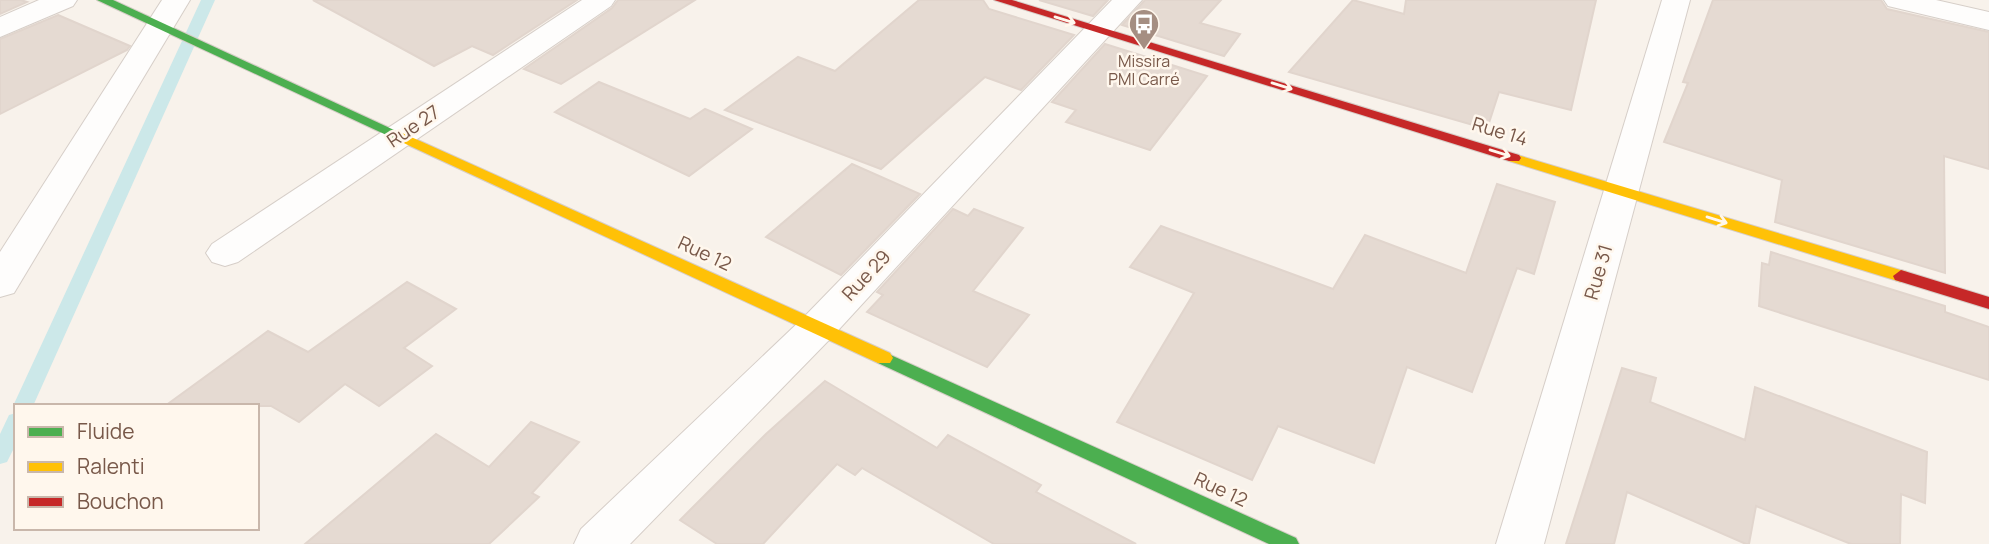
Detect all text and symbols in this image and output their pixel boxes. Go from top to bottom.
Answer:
bus stop icon: Missira PMI Carré [1127,7,1161,51]
one-way arrow [1053,15,1075,27]
place label: Missira PMI Carré [1108,50,1180,90]
one-way arrow [1271,81,1293,94]
street label: Rue 27 [381,99,445,153]
street label: Rue 14 [1469,110,1531,152]
one-way arrow [1489,147,1511,160]
one-way arrow [1706,214,1728,227]
street label: Rue 12 [674,229,736,277]
street label: Rue 31 [1578,241,1618,303]
street label: Rue 29 [836,244,896,306]
legend [14,404,259,530]
text: Fluide [77,417,135,445]
text: Ralenti [77,452,145,480]
street label: Rue 12 [1190,465,1252,513]
text: Bouchon [77,487,164,515]

